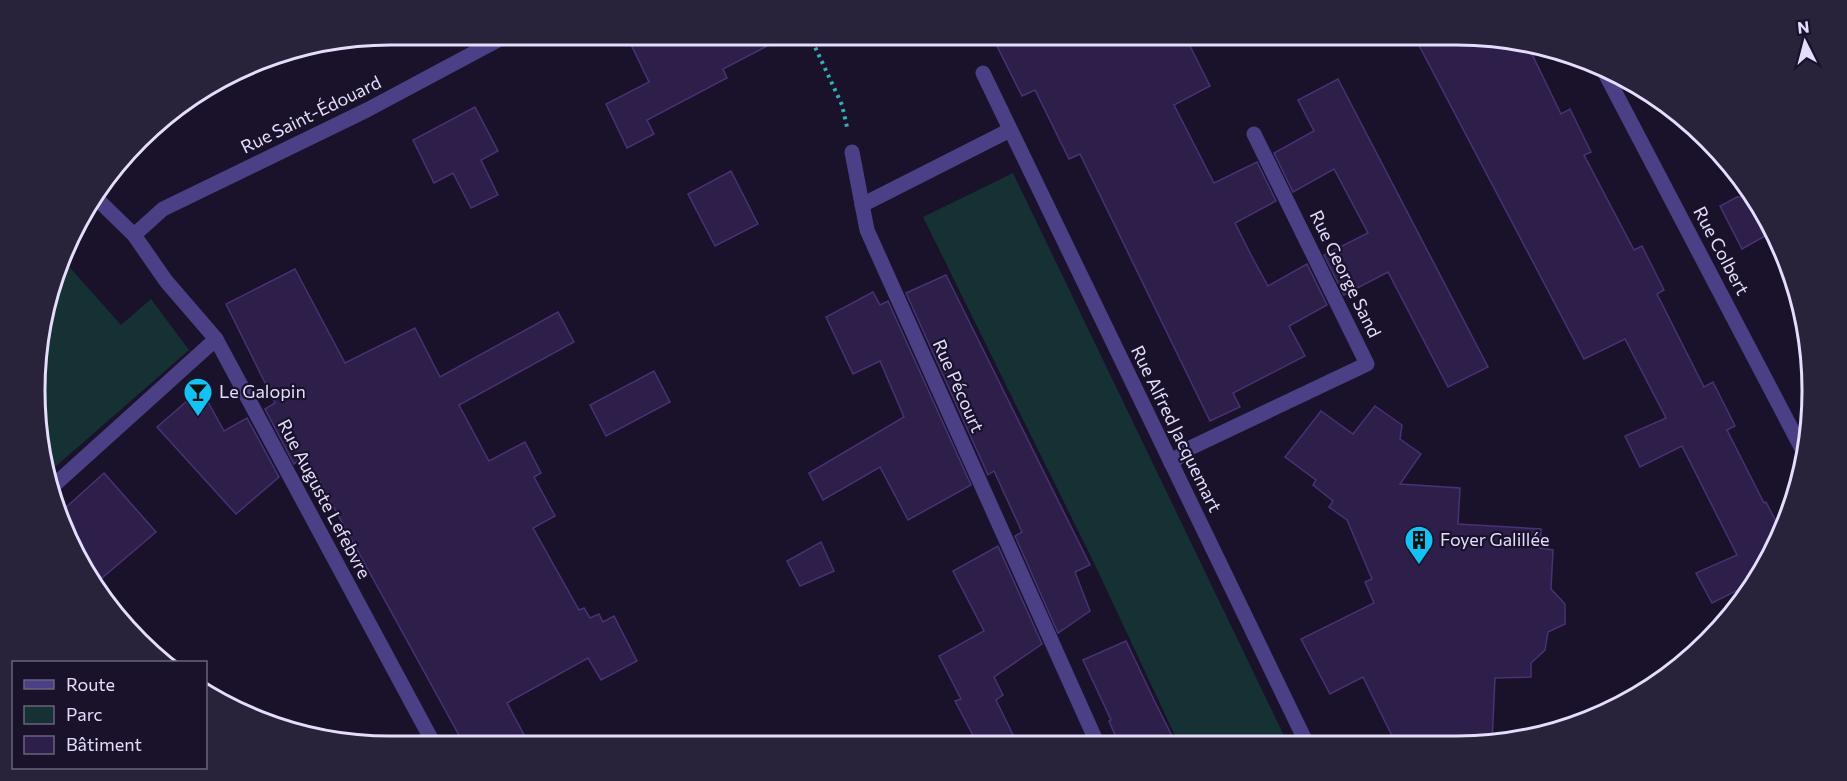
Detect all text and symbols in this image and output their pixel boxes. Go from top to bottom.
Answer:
north arrow [1775,12,1835,72]
text: N [1796,17,1810,37]
street label: Rue Saint-Édouard [237,71,384,158]
street label: Rue Colbert [1689,202,1754,299]
street label: Rue George Sand [1306,206,1386,341]
street label: Rue Pécourt [929,336,989,436]
street label: Rue Alfred Jacquemart [1127,342,1227,515]
bar icon: Le Galopin [182,376,214,418]
place label: Le Galopin [219,380,306,402]
street label: Rue Auguste Lefebvre [274,415,376,582]
building icon: Foyer Galillée [1403,524,1435,566]
place label: Foyer Galillée [1440,528,1549,550]
legend [12,661,207,769]
text: Route [66,673,115,695]
text: Parc [66,703,103,725]
text: Bâtiment [66,733,142,755]

